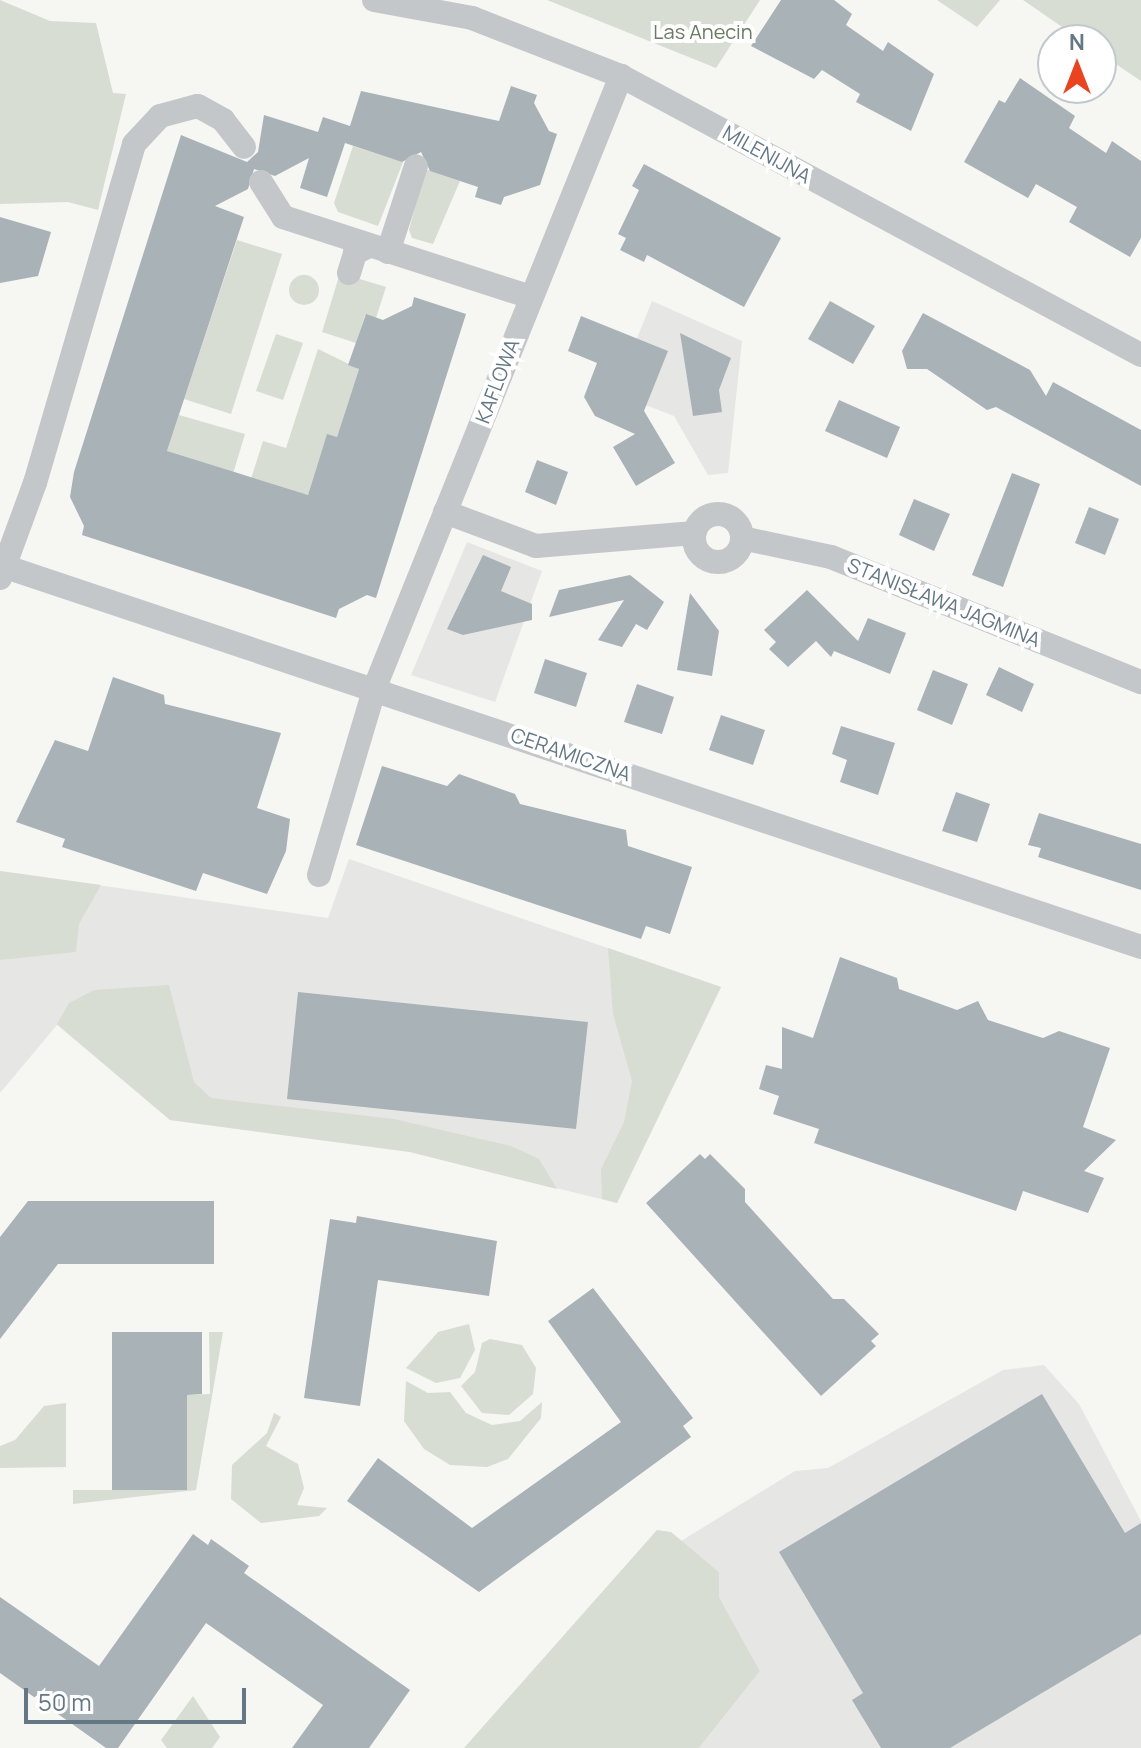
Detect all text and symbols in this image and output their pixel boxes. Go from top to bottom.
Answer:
park label: Las Anecin [653,19,753,43]
north arrow [1037,24,1117,104]
text: N [1069,27,1085,57]
street label: MILENIJNA [719,120,815,188]
street label: KAFLOWA [470,335,524,427]
street label: STANISŁAWA JAGMINA [844,552,1044,652]
street label: CERAMICZNA [508,722,634,786]
scale bar [28,1672,250,1722]
text: 50 m [38,1685,92,1718]

